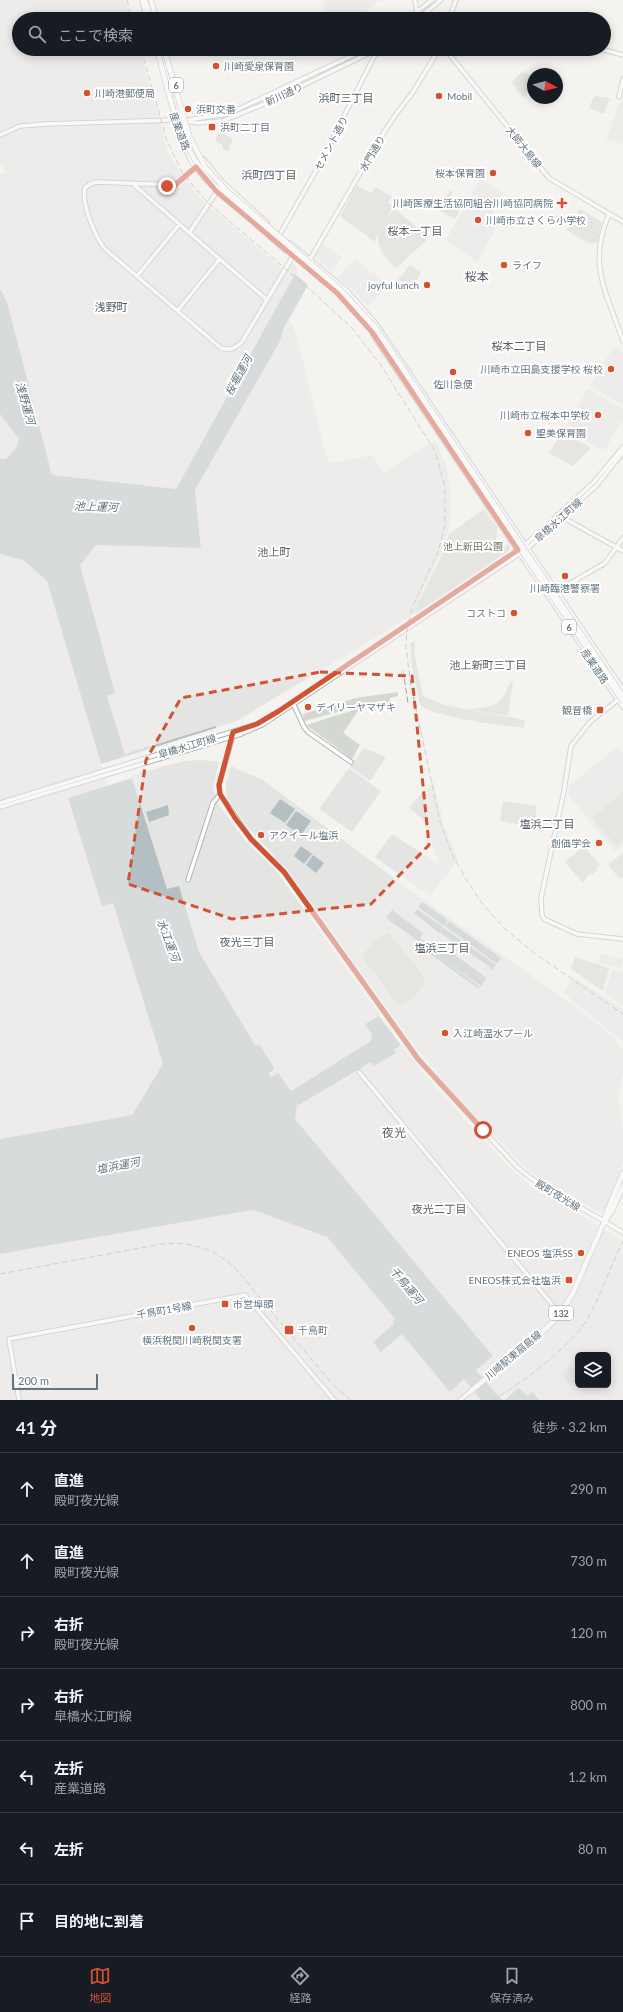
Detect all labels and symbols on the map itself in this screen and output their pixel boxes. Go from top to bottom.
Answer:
place label: 川崎愛泉保育園 [224,60,294,72]
marker: 川崎愛泉保育園 [211,61,221,71]
north arrow [527,68,563,104]
road number: 6 [169,78,183,92]
street label: 新川通り [263,80,305,108]
place label: 川崎港郵便局 [95,87,155,99]
marker: 川崎港郵便局 [82,88,92,98]
place label: Mobil [447,90,472,102]
district label: 浜町三丁目 [319,91,374,104]
marker: Mobil [434,91,444,101]
place label: 浜町交番 [196,103,236,115]
marker: 浜町交番 [183,104,193,114]
street label: 産業道路 [168,110,192,152]
street label: セメント通り [312,114,350,172]
place label: 浜町二丁目 [220,121,270,133]
marker: 浜町二丁目 [207,122,217,132]
street label: 大師大島線 [504,124,544,170]
street label: 水門通り [357,133,387,173]
place label: 桜本保育園 [435,167,485,179]
district label: 浜町四丁目 [242,168,297,181]
marker: 桜本保育園 [488,168,498,178]
route end [158,177,176,195]
place label: 川崎医療生活協同組合川崎協同病院 [393,197,553,209]
marker: 川崎医療生活協同組合川崎協同病院 [556,197,568,209]
place label: 川崎市立さくら小学校 [486,214,586,226]
marker: 川崎市立さくら小学校 [473,215,483,225]
district label: 桜本一丁目 [388,224,443,237]
place label: ライフ [512,259,542,271]
marker: ライフ [499,260,509,270]
district label: 桜本 [465,269,489,284]
place label: joyful lunch [367,279,419,291]
marker: joyful lunch [422,280,432,290]
district label: 浅野町 [95,300,128,313]
district label: 桜本二丁目 [492,339,547,352]
water label: 桜堀運河 [222,351,255,397]
place label: 川崎市立田島支援学校 桜校 [480,363,603,375]
marker: 川崎市立田島支援学校 桜校 [606,364,616,374]
marker: 佐川急便 [448,367,458,377]
place label: 佐川急便 [433,378,473,390]
water label: 浅野運河 [14,380,39,428]
place label: 川崎市立桜本中学校 [500,409,590,421]
marker: 川崎市立桜本中学校 [593,410,603,420]
place label: 聖美保育園 [536,427,586,439]
marker: 聖美保育園 [523,428,533,438]
street label: 皐橋水江町線 [532,495,584,545]
water label: 池上運河 [74,499,120,513]
park label: 池上新田公園 [443,540,503,552]
district label: 池上町 [258,545,291,558]
marker: 川崎臨港警察署 [560,571,570,581]
place label: 川崎臨港警察署 [530,582,600,594]
place label: コストコ [466,607,506,619]
marker: コストコ [509,608,519,618]
road number: 6 [562,620,576,634]
street label: 産業道路 [579,646,611,686]
district label: 池上新町三丁目 [450,658,527,671]
place label: デイリーヤマザキ [316,701,396,713]
marker: デイリーヤマザキ [303,702,313,712]
place label: 観音橋 [562,704,592,716]
marker: 観音橋 [595,705,605,715]
street label: 皐橋水江町線 [157,731,217,761]
district label: 塩浜二丁目 [520,817,575,830]
place label: アクイール塩浜 [269,829,339,841]
marker: アクイール塩浜 [256,830,266,840]
place label: 創価学会 [551,837,591,849]
marker: 創価学会 [594,838,604,848]
water label: 水江運河 [155,917,184,965]
district label: 夜光三丁目 [220,935,275,948]
district label: 塩浜三丁目 [415,941,470,954]
place label: 入江崎温水プール [453,1027,533,1039]
marker: 入江崎温水プール [440,1028,450,1038]
route start [474,1121,492,1139]
district label: 夜光 [381,1125,406,1140]
water label: 塩浜運河 [95,1154,143,1176]
street label: 殿町夜光線 [533,1177,583,1213]
district label: 夜光二丁目 [412,1202,467,1215]
place label: ENEOS 塩浜SS [507,1247,573,1259]
marker: ENEOS 塩浜SS [576,1248,586,1258]
water label: 千鳥運河 [388,1264,427,1308]
place label: ENEOS株式会社塩浜 [469,1274,561,1286]
marker: ENEOS株式会社塩浜 [564,1275,574,1285]
place label: 市営埠頭 [233,1298,274,1310]
street label: 千鳥町1号線 [135,1299,193,1321]
marker: 市営埠頭 [220,1299,230,1309]
road number: 132 [549,1306,573,1320]
marker: 横浜税関川崎税関支署 [187,1323,197,1333]
marker: 千鳥町 [283,1324,295,1336]
place label: 千鳥町 [298,1324,328,1336]
street label: 川崎駅東扇島線 [482,1328,544,1382]
place label: 横浜税関川崎税関支署 [142,1334,242,1346]
scale bar [12,1372,98,1391]

